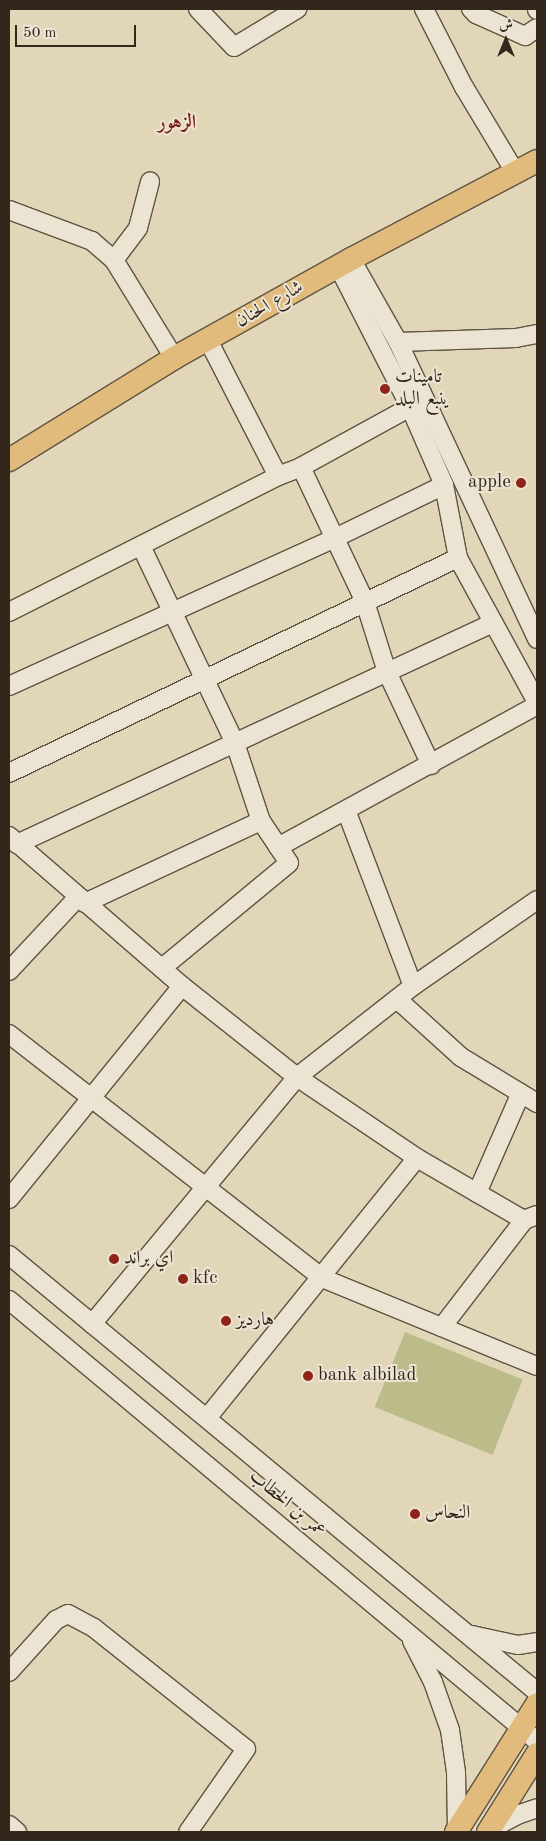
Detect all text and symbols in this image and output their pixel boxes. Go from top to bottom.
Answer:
scale bar [18,15,139,47]
north arrow [481,15,531,65]
text: ش [499,18,513,32]
text: 50 m [23,26,57,41]
district label: الزهور [158,111,196,135]
street label: شارع الحنان [232,277,308,333]
place label: تامينات ينبع البلد [395,367,450,411]
marker: تامينات ينبع البلد [379,383,391,395]
place label: apple [468,472,511,494]
marker: apple [515,477,527,489]
place label: اي براند [124,1248,173,1270]
marker: اي براند [108,1253,120,1265]
place label: kfc [193,1268,217,1290]
marker: kfc [177,1273,189,1285]
place label: هارديز [236,1310,274,1332]
marker: هارديز [220,1315,232,1327]
place label: bank albilad [318,1365,416,1387]
marker: bank albilad [302,1370,314,1382]
street label: عمر بن الخطاب [244,1465,330,1543]
place label: النحاس [425,1503,470,1525]
marker: النحاس [409,1508,421,1520]

